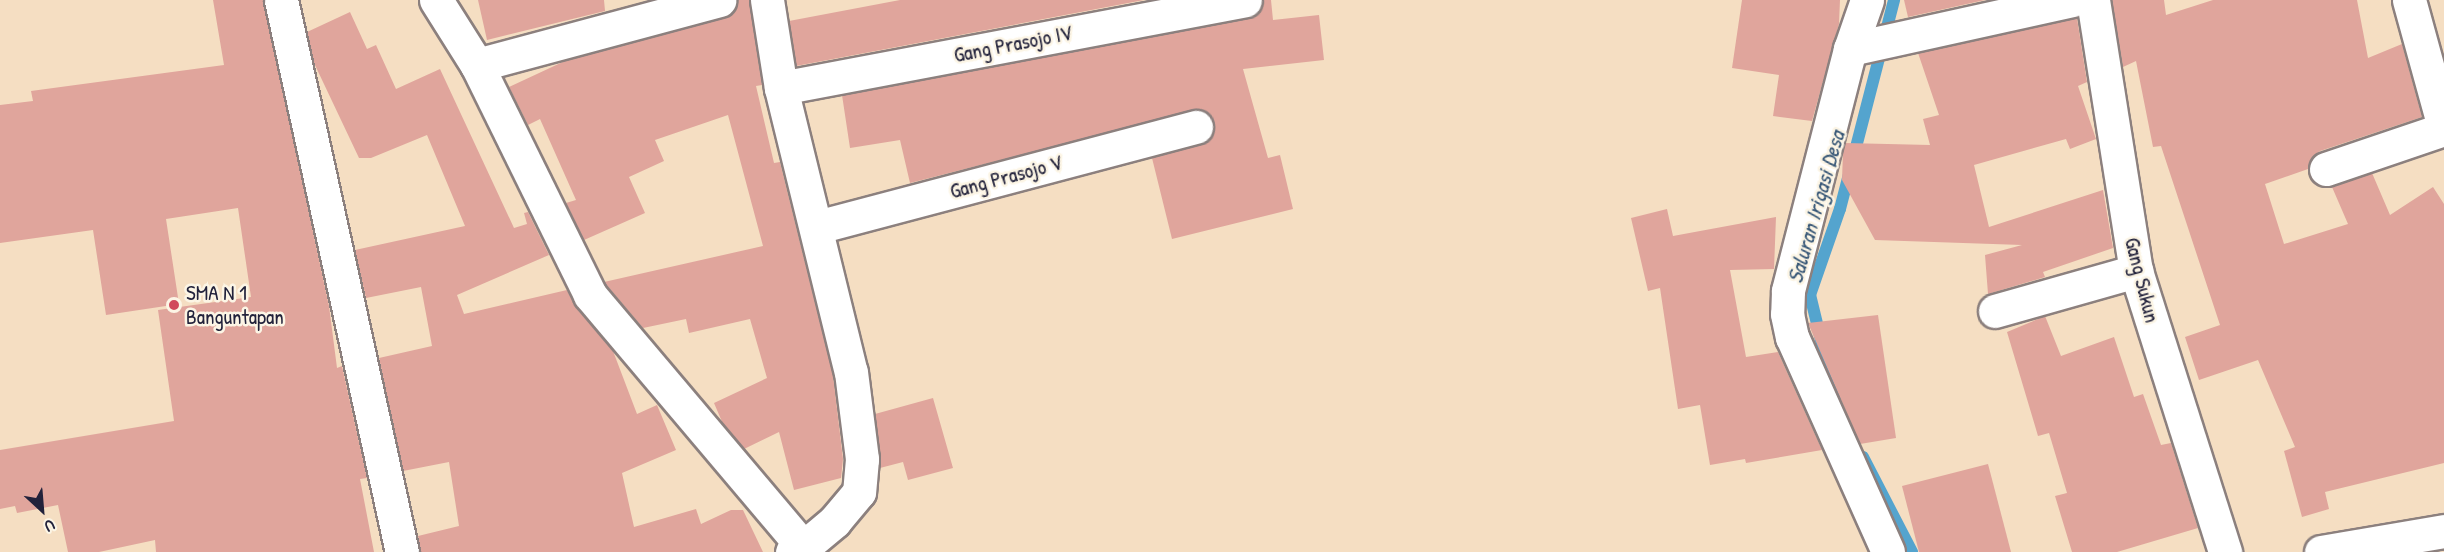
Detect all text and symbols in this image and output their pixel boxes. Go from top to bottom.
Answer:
street label: Gang Prasojo IV [952,20,1074,68]
water label: Saluran Irigasi Desa [1782,128,1850,286]
street label: Gang Prasojo V [947,150,1065,204]
street label: Gang Sukun [2119,235,2165,325]
place label: SMA N 1 Banguntapan [186,280,284,330]
marker: SMA N 1 Banguntapan [167,298,181,312]
north arrow [12,480,72,540]
text: U [41,514,59,538]

